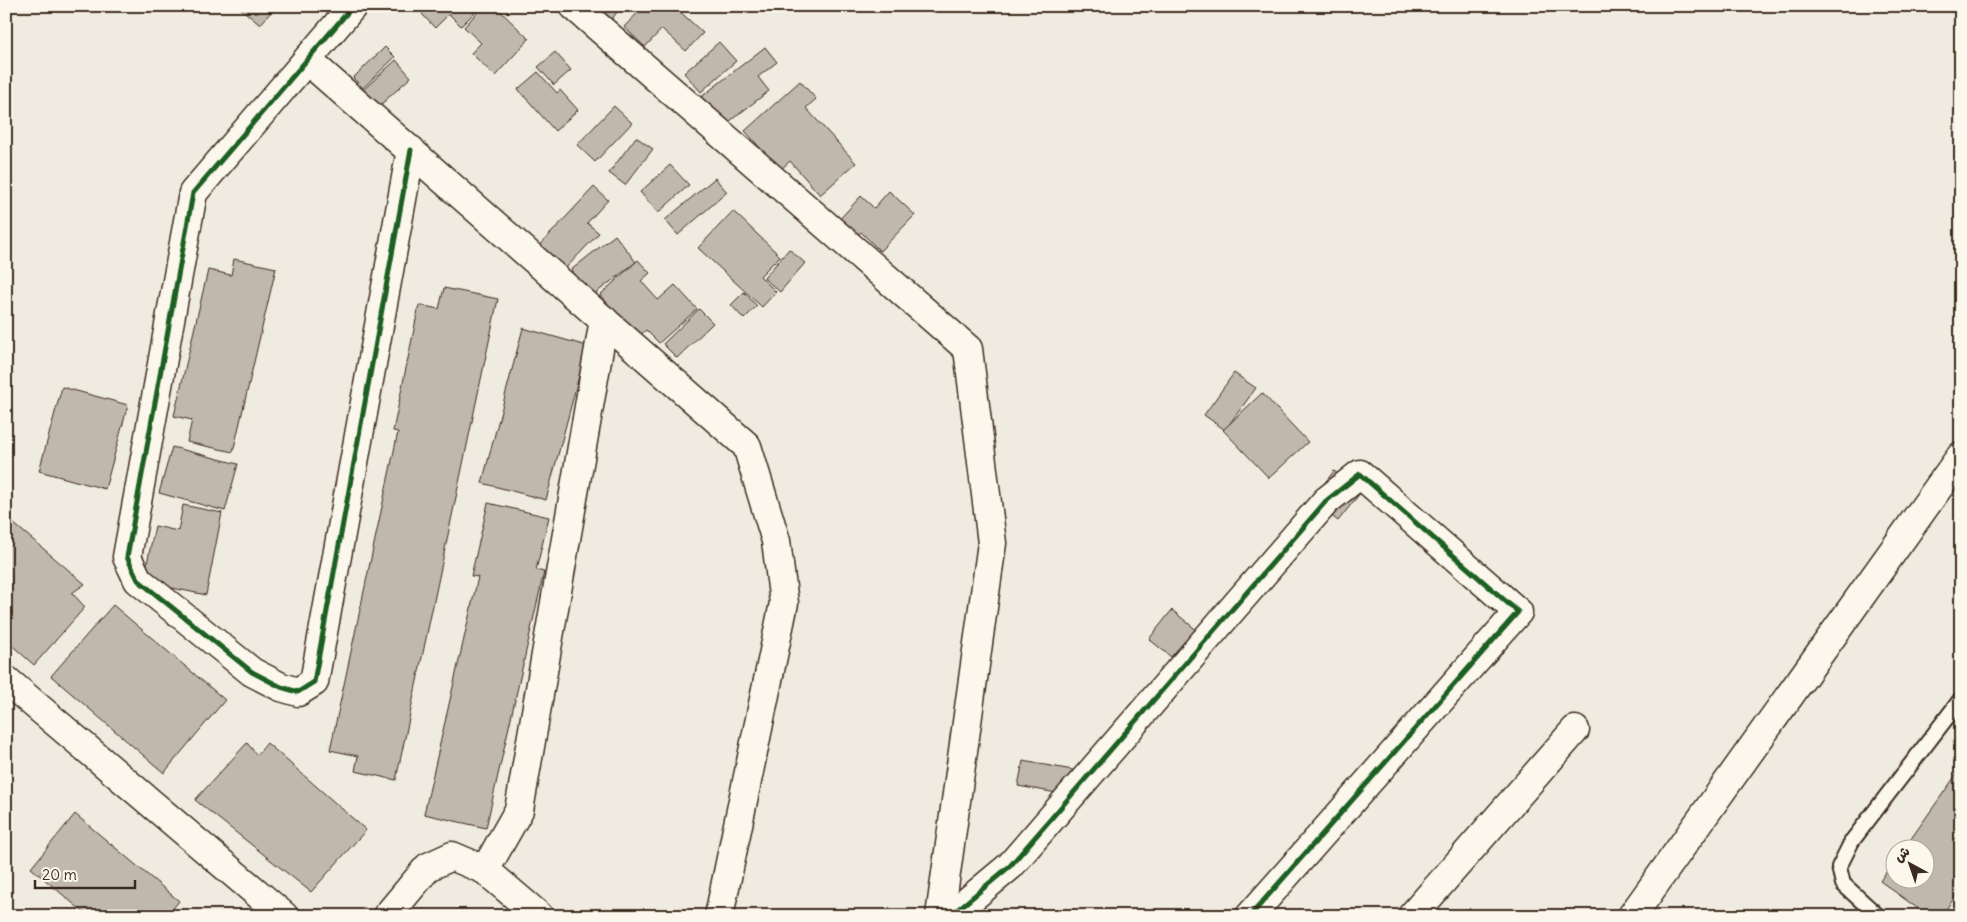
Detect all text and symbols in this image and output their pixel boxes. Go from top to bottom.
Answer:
north arrow [1884,840,1934,890]
text: ش [1890,842,1913,866]
scale bar [35,857,135,889]
text: 20 m [42,865,77,884]

